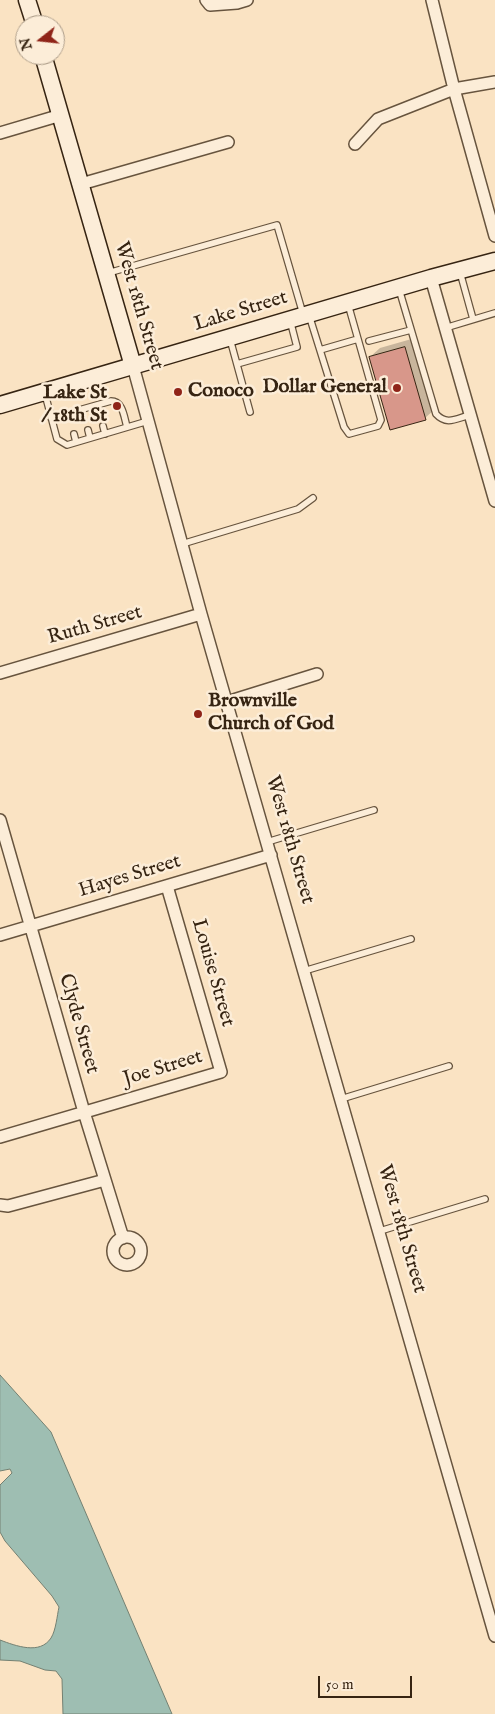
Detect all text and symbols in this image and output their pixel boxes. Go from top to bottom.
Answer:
north arrow [15,15,65,65]
text: N [16,36,37,52]
street label: West 18th Street [108,239,168,373]
street label: Lake Street [191,286,291,338]
place label: Dollar General [263,376,387,400]
place label: Conoco [188,380,254,404]
place label: Lake St / 18th St [42,382,107,429]
marker: Dollar General [391,382,403,394]
marker: Conoco [172,386,184,398]
marker: Lake St / 18th St [111,400,123,412]
street label: Ruth Street [45,601,145,651]
place label: Brownville Church of God [208,690,334,737]
marker: Brownville Church of God [192,708,204,720]
street label: West 18th Street [259,773,319,907]
street label: Hayes Street [76,850,184,904]
street label: Louise Street [185,916,239,1030]
street label: Clyde Street [52,971,104,1077]
street label: Joe Street [120,1046,206,1092]
street label: West 18th Street [371,1162,431,1296]
scale bar [320,1666,414,1698]
text: 50 m [326,1675,354,1694]

